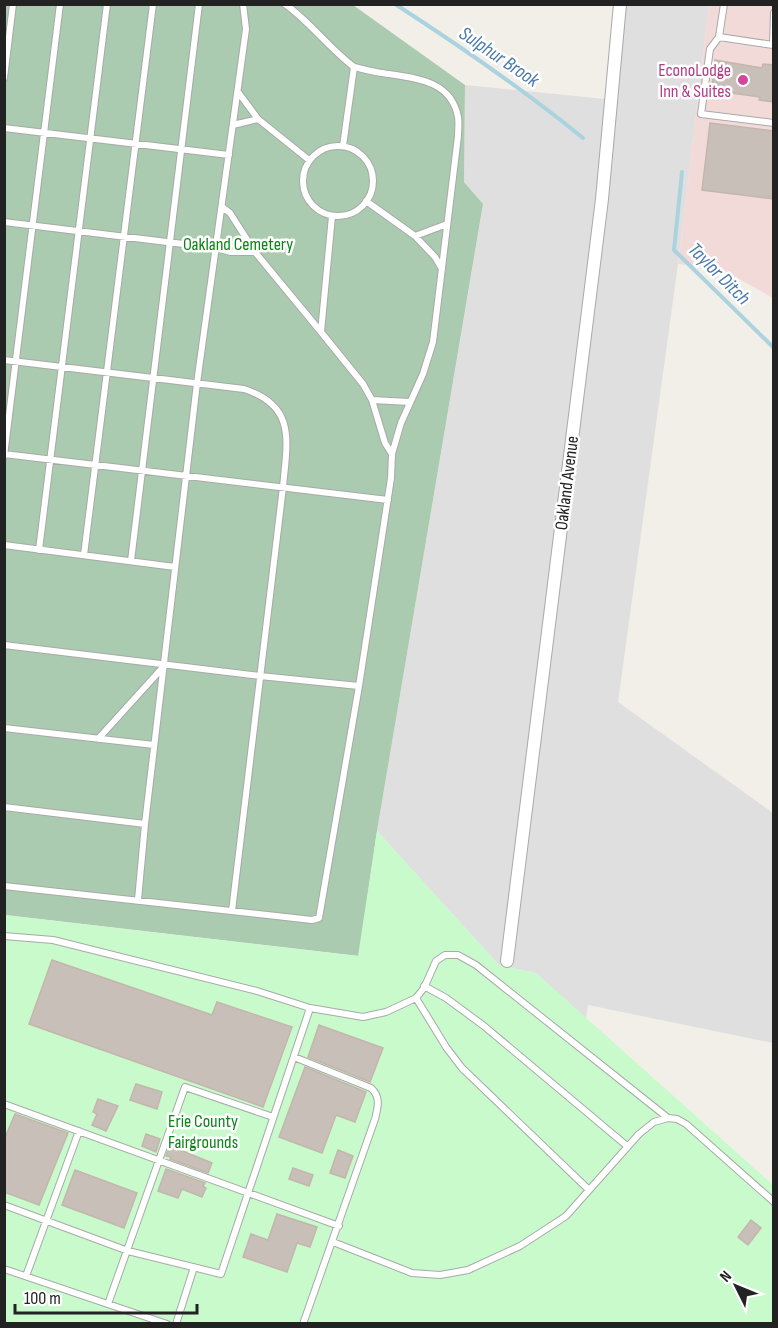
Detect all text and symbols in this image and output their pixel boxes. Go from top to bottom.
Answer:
water label: Sulphur Brook [454,22,544,93]
place label: EconoLodge Inn & Suites [658,60,731,102]
marker: EconoLodge Inn & Suites [736,73,750,87]
park label: Oakland Cemetery [183,234,293,255]
water label: Taylor Ditch [683,238,755,310]
street label: Oakland Avenue [551,435,583,531]
park label: Erie County Fairgrounds [168,1111,238,1153]
north arrow [706,1256,766,1316]
text: N [716,1267,736,1286]
scale bar [15,1277,196,1315]
text: 100 m [24,1288,61,1309]

